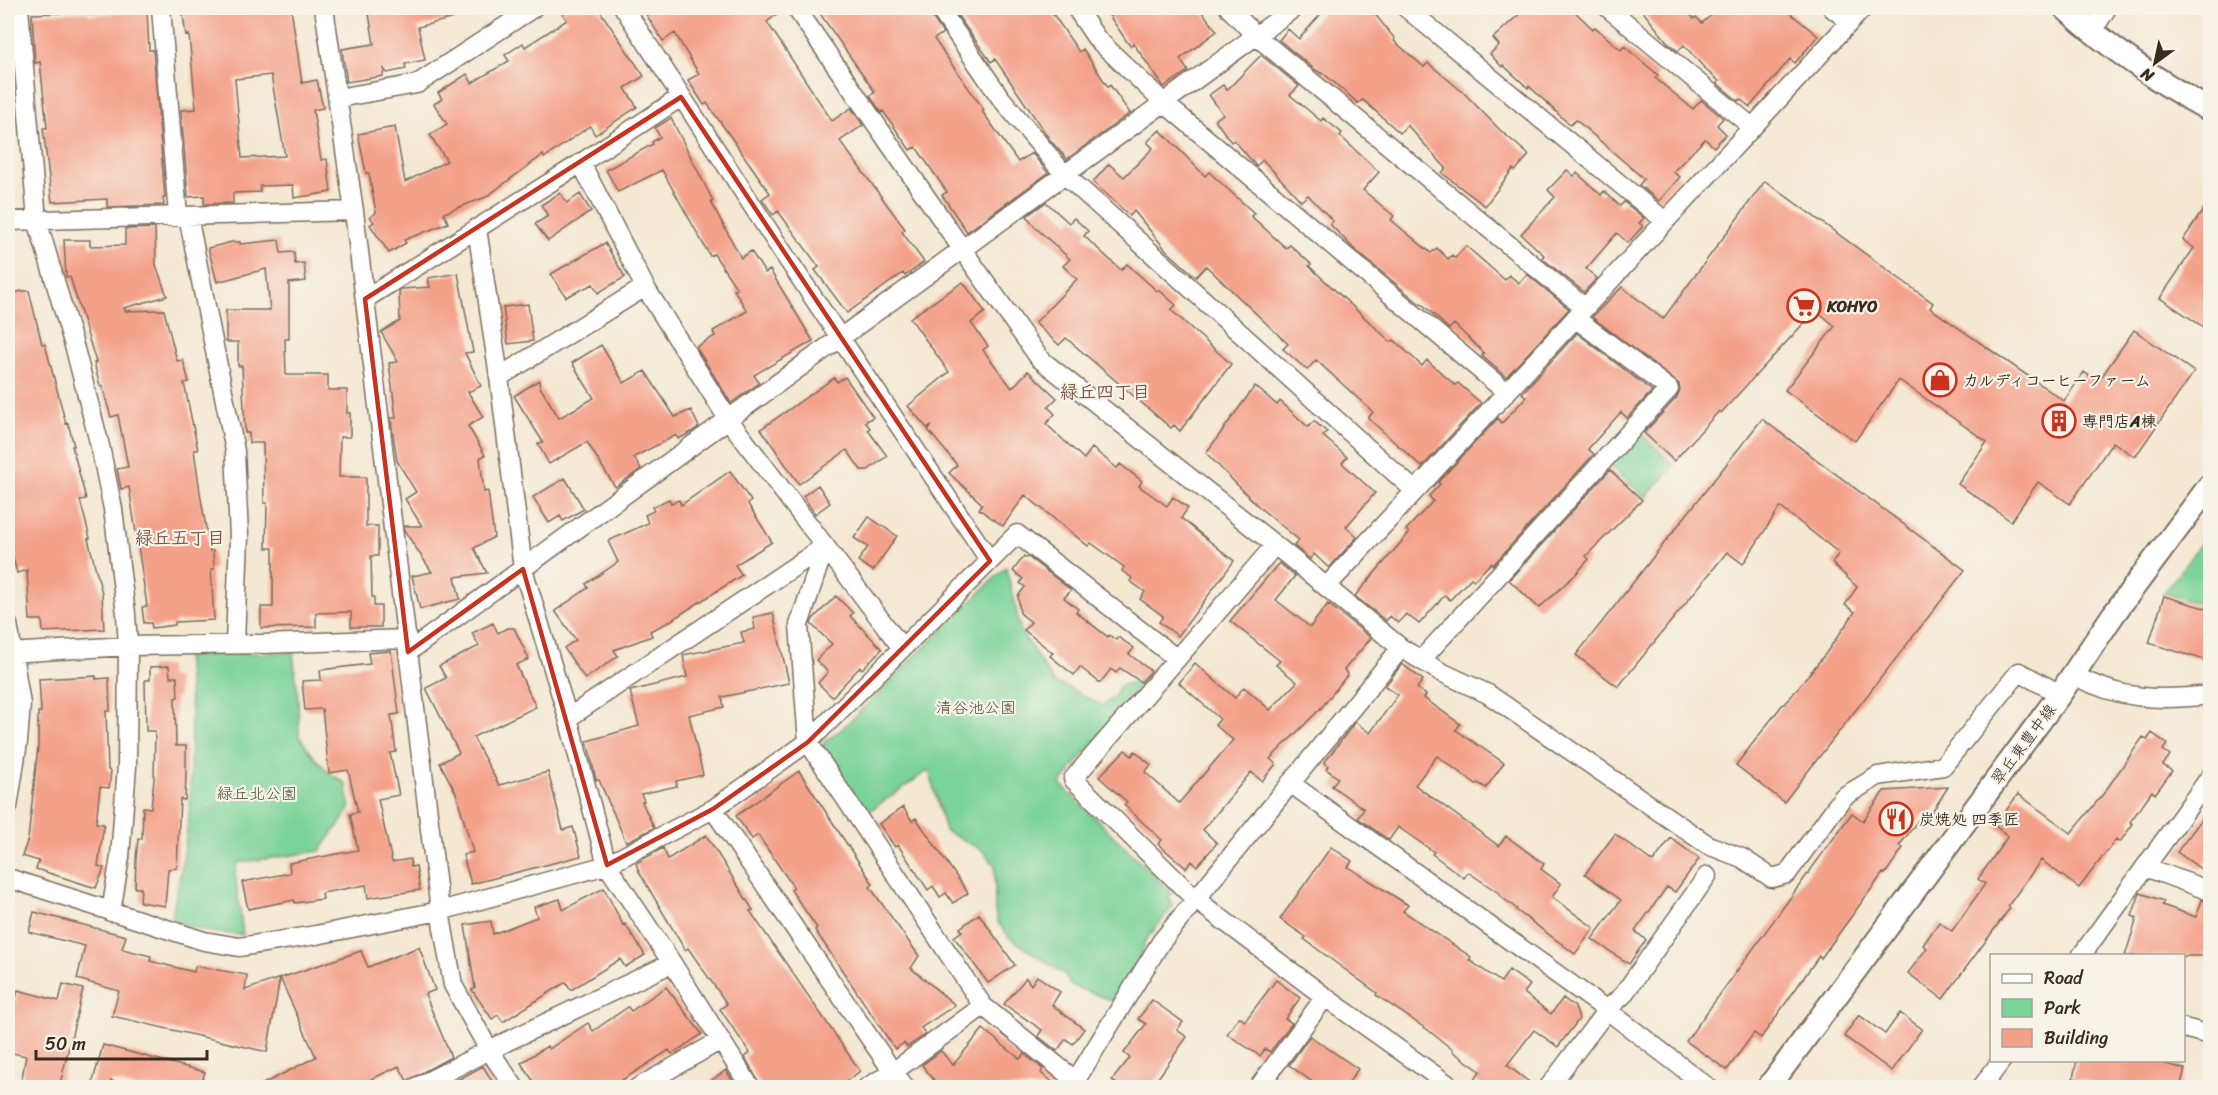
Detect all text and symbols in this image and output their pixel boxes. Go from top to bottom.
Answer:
north arrow [2125,33,2185,93]
text: N [2134,59,2160,91]
supermarket icon: KOHYO [1786,288,1822,324]
place label: KOHYO [1826,292,1878,321]
shop icon: カルディコーヒーファーム [1922,362,1958,398]
place label: カルディコーヒーファーム [1963,366,2151,395]
district label: 緑丘四丁目 [1060,376,1150,408]
building icon: 専門店A棟 [2041,403,2077,439]
place label: 専門店A棟 [2082,407,2157,436]
district label: 緑丘五丁目 [135,522,225,554]
park label: 清谷池公園 [936,693,1016,722]
street label: 翠丘東豊中線 [1983,697,2064,791]
park label: 緑丘北公園 [217,779,297,808]
restaurant icon: 炭焼処 四季匠 [1878,801,1914,837]
place label: 炭焼処 四季匠 [1919,805,2019,834]
legend [1990,954,2185,1062]
text: Road [2044,962,2084,994]
text: Park [2044,992,2081,1024]
text: Building [2044,1022,2108,1054]
scale bar [36,1023,207,1061]
text: 50 m [45,1028,86,1060]

